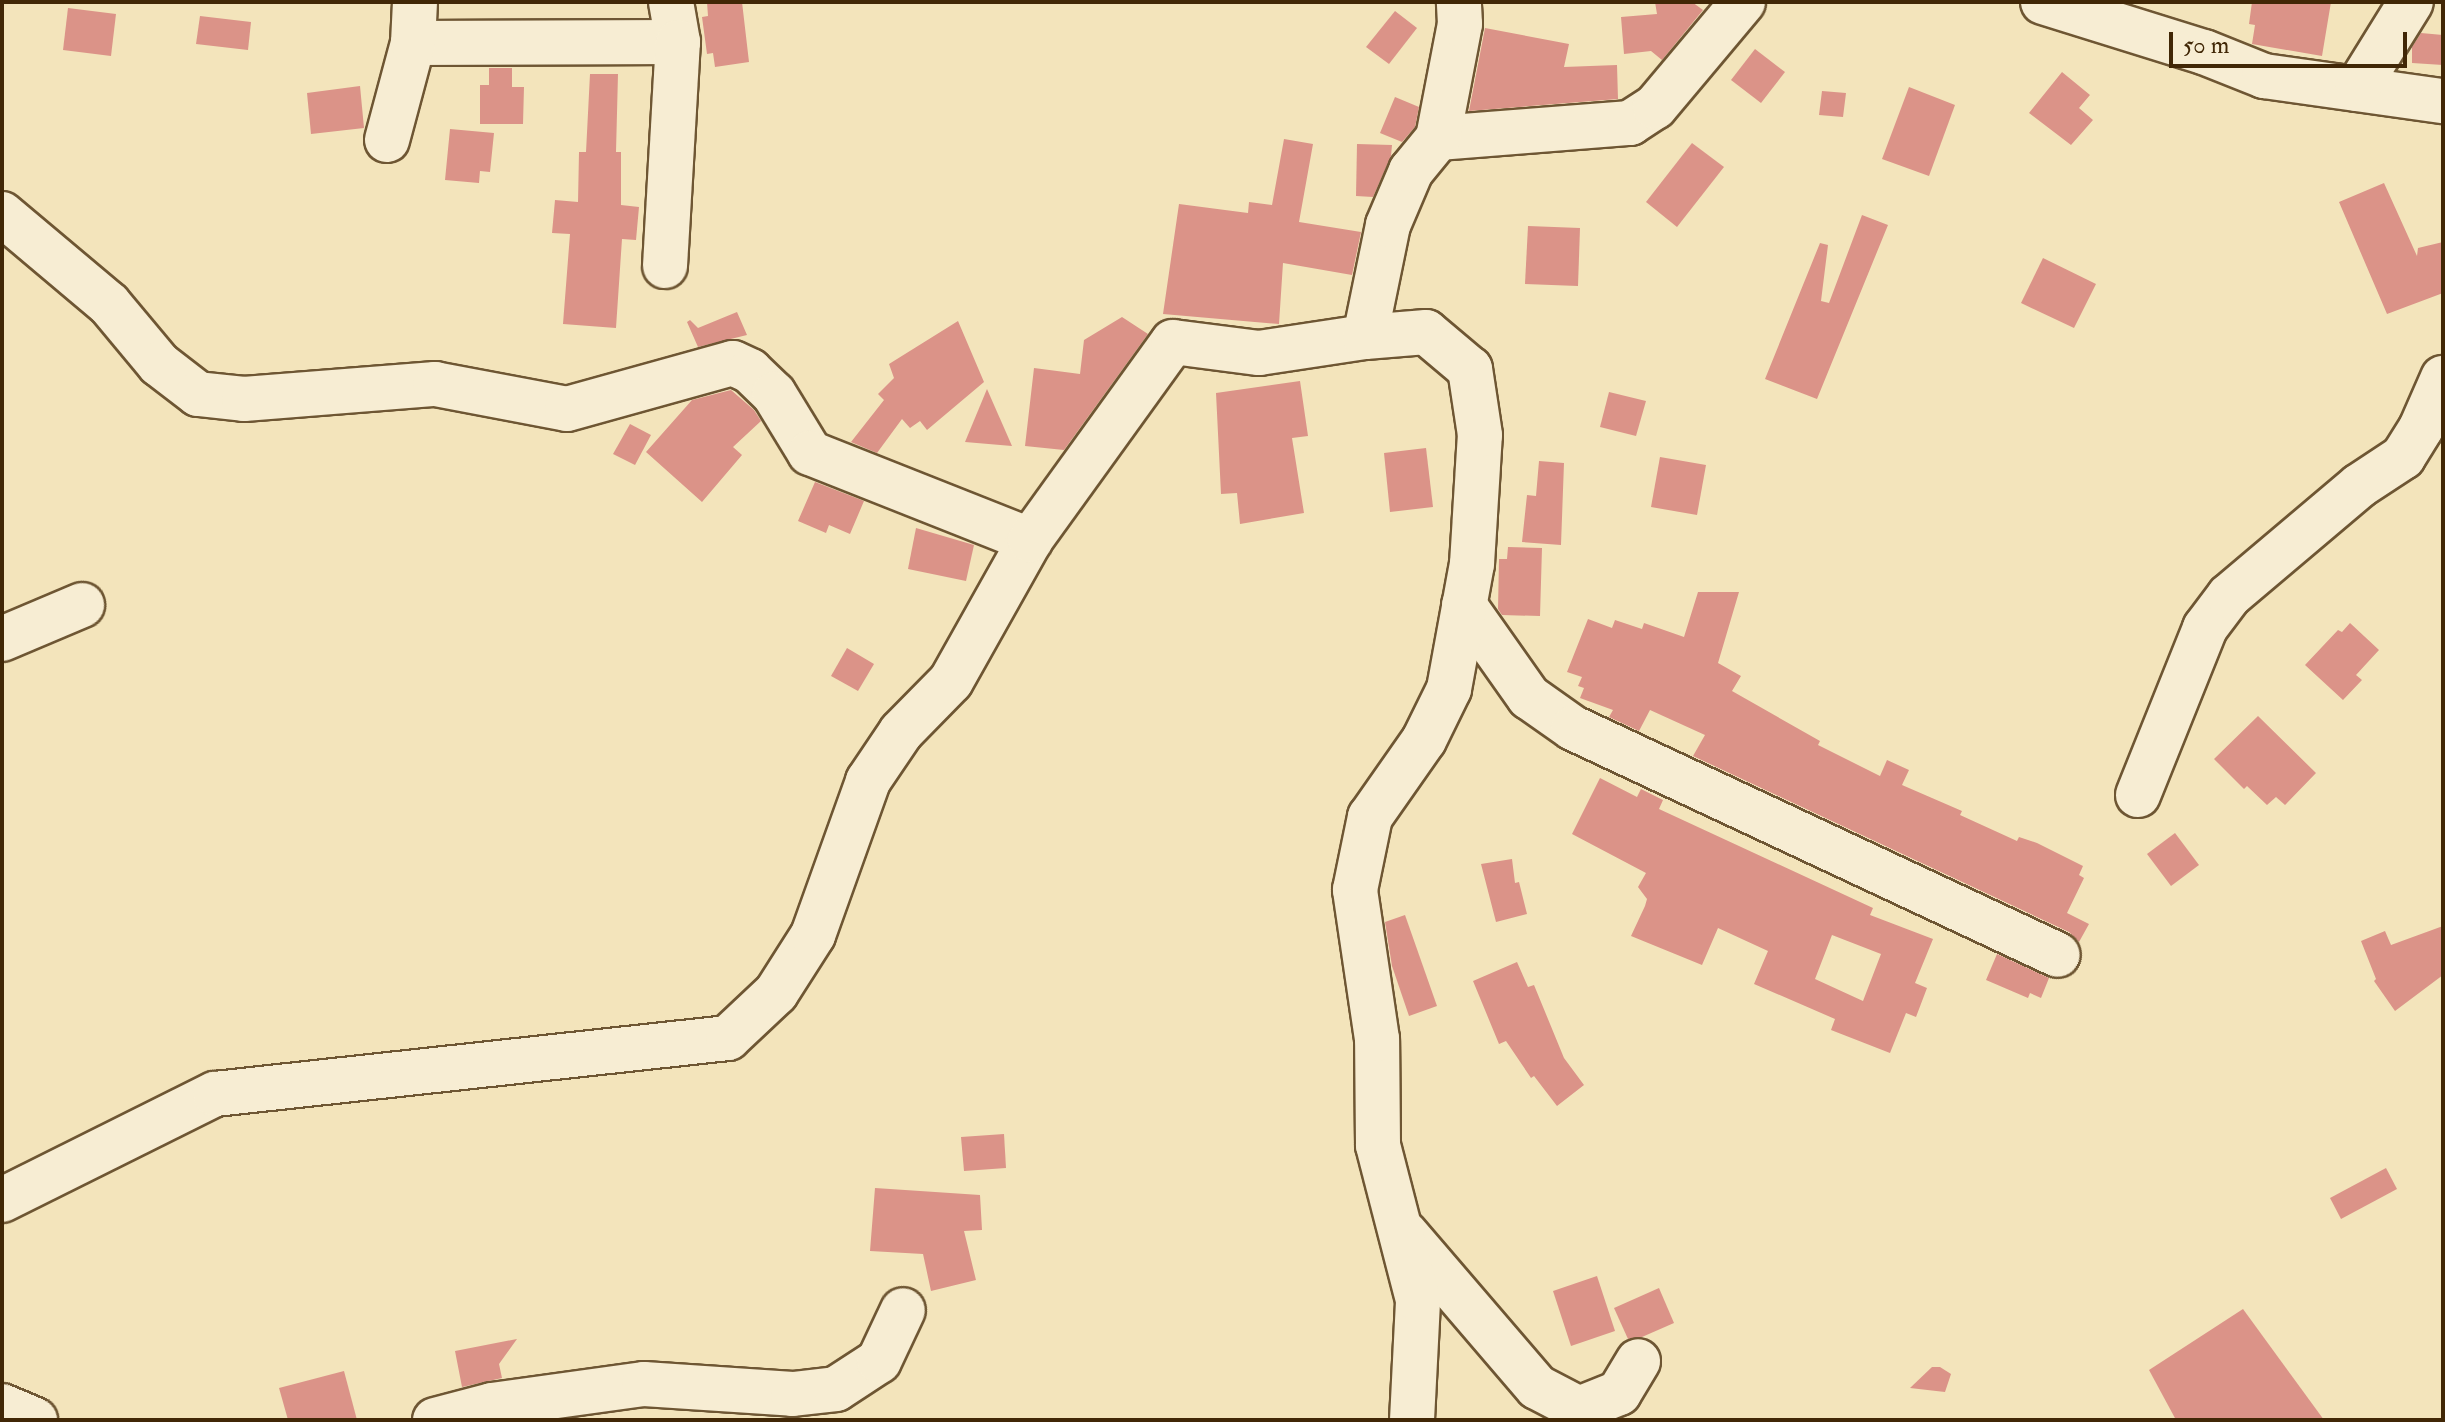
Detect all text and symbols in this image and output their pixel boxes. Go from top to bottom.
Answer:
scale bar [2173,16,2411,66]
text: 50 m [2183,30,2229,61]

